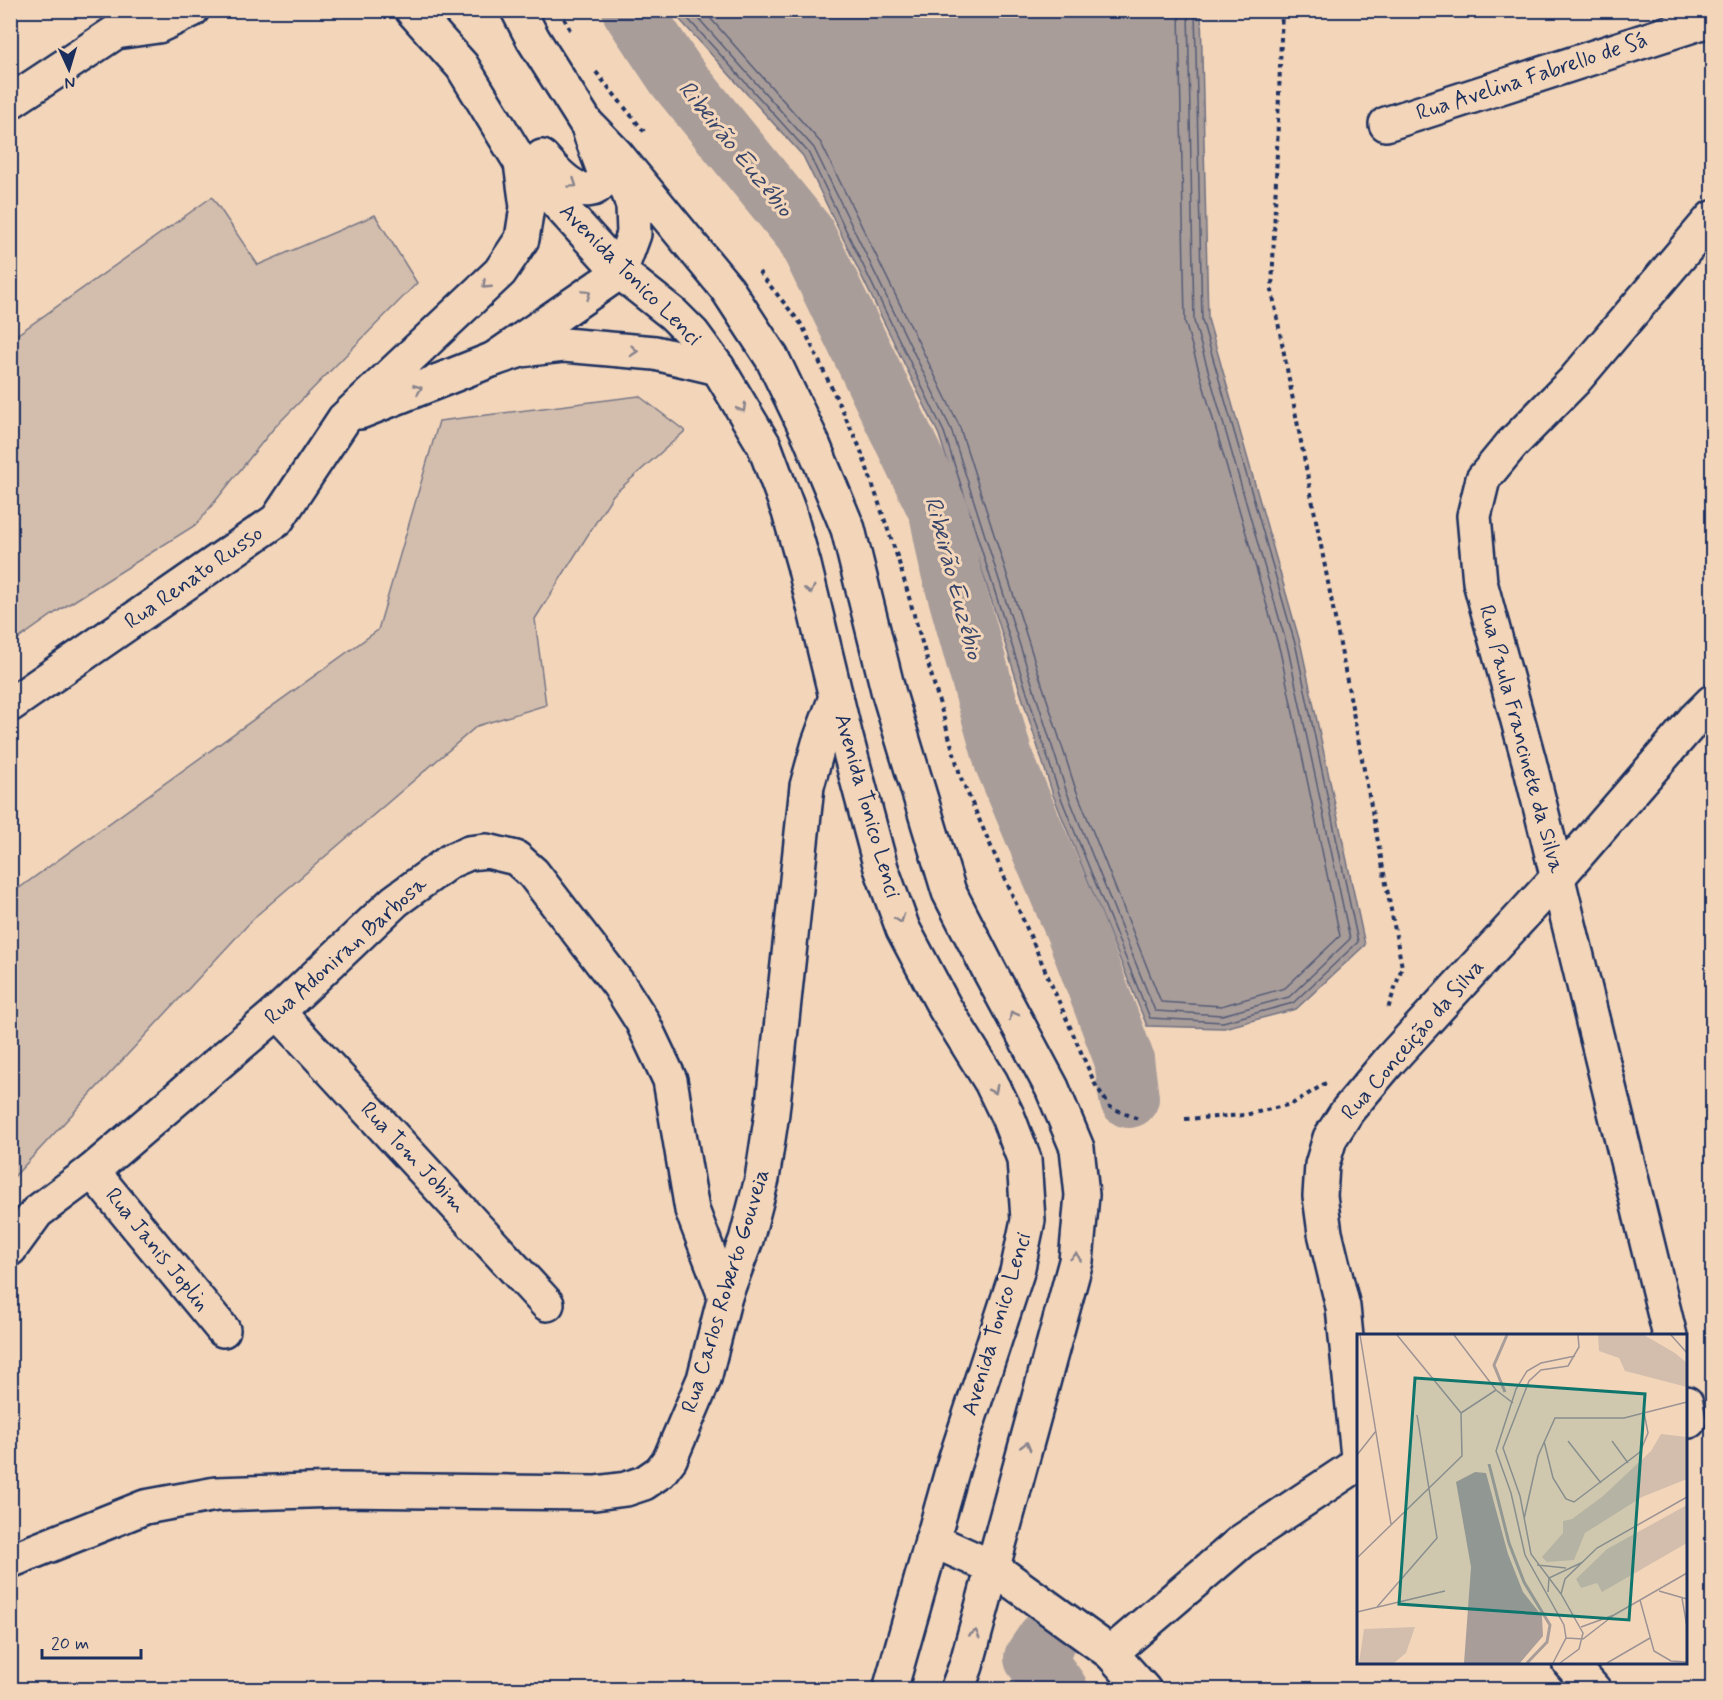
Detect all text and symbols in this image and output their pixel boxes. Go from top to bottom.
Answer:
street label: Rua Avelina Fabrello de Sá [1413,26,1651,128]
north arrow [39,39,99,99]
text: N [64,72,76,93]
water label: Ribeirão Euzébio [670,74,800,225]
one-way arrow [567,177,578,188]
street label: Avenida Tonico Lenci [553,198,707,352]
one-way arrow [482,278,493,289]
one-way arrow [581,290,592,301]
one-way arrow [630,345,639,358]
one-way arrow [412,384,423,396]
one-way arrow [735,402,746,412]
water label: Ribeirão Euzébio [916,493,990,664]
street label: Rua Renato Russo [119,520,269,636]
one-way arrow [803,584,816,594]
street label: Rua Paula Francinete da Silva [1472,602,1570,877]
street label: Avenida Tonico Lenci [827,711,907,901]
street label: Rua Adoniran Barbosa [259,870,434,1031]
one-way arrow [892,914,905,924]
street label: Rua Conceição da Silva [1335,954,1491,1126]
one-way arrow [1009,1011,1020,1021]
one-way arrow [987,1083,998,1094]
street label: Rua Tom Jobim [354,1096,472,1220]
street label: Rua Carlos Roberto Gouveia [676,1166,776,1416]
street label: Rua Janis Joplin [98,1182,216,1318]
street label: Avenida Tonico Lenci [956,1229,1038,1419]
one-way arrow [1070,1253,1082,1262]
inset map [1357,1334,1687,1664]
one-way arrow [1018,1441,1031,1451]
scale bar [42,1622,141,1660]
one-way arrow [967,1629,980,1639]
text: 20 m [51,1632,89,1656]

